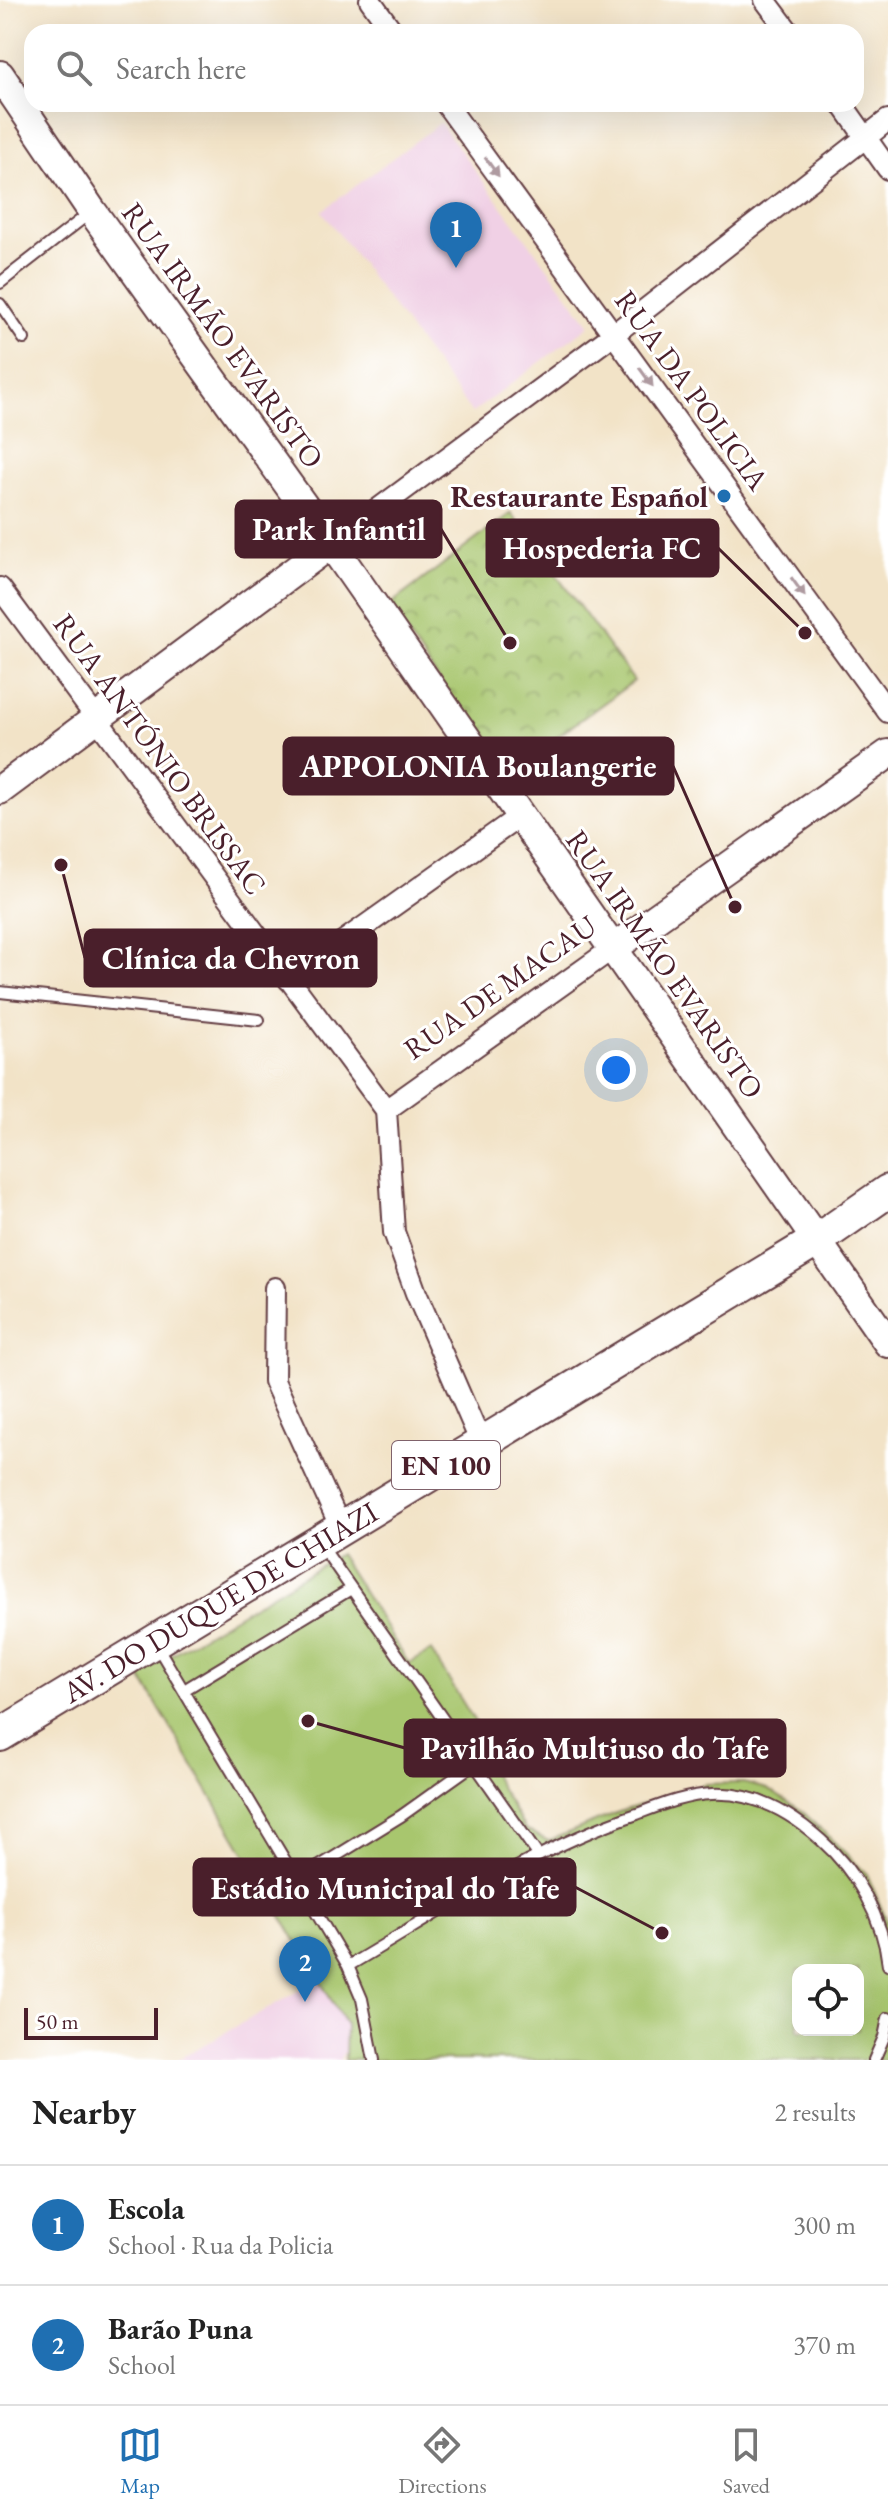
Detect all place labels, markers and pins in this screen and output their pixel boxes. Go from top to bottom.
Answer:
pin: 1 [430,202,482,268]
place label: Restaurante Español [450,477,708,516]
marker: Restaurante Español [715,487,733,505]
callout: Park Infantil [236,501,441,557]
callout: Hospederia FC [487,520,718,576]
callout: APPOLONIA Boulangerie [284,738,673,794]
callout: Clínica da Chevron [85,930,376,986]
callout: Pavilhão Multiuso do Tafe [405,1720,785,1776]
callout: Estádio Municipal do Tafe [194,1859,575,1915]
pin: 2 [279,1936,331,2002]

